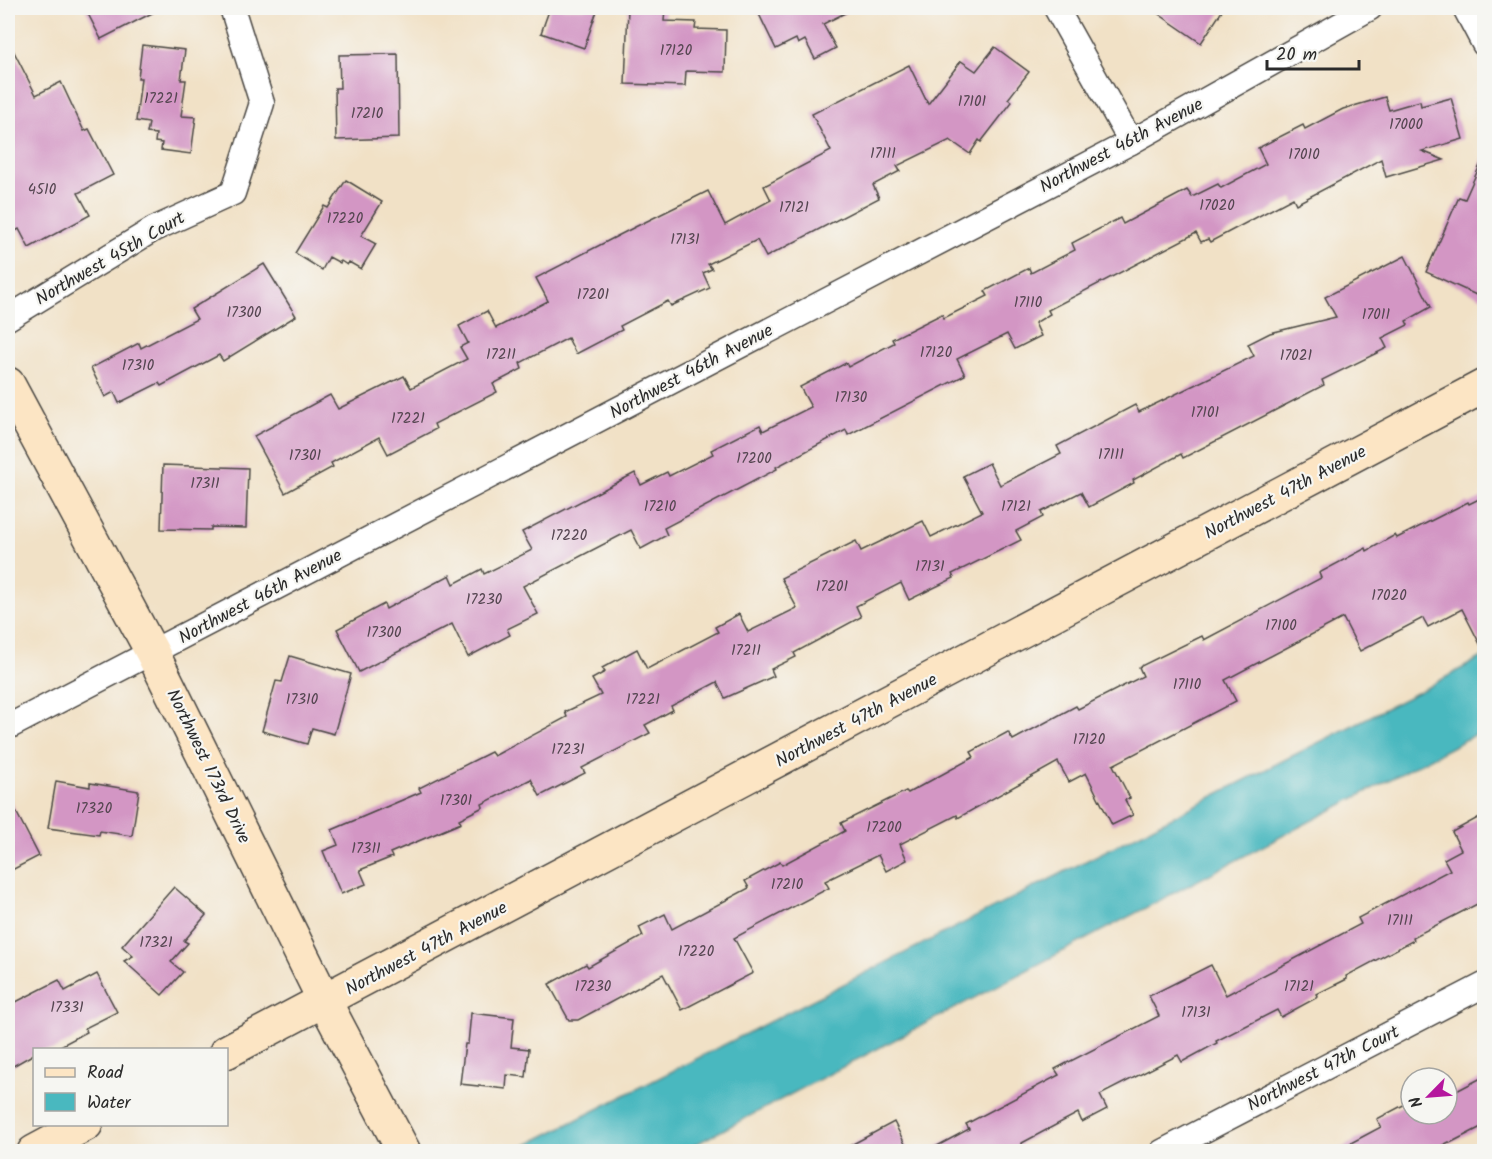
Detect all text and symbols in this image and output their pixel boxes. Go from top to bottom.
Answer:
scale bar [1267,33,1358,71]
house number: 17120 [660,39,693,63]
text: 20 m [1276,41,1317,70]
house number: 17221 [144,87,178,111]
house number: 17101 [958,90,987,114]
street label: Northwest 46th Avenue [1035,91,1209,202]
house number: 17210 [351,102,384,126]
house number: 17000 [1389,113,1424,137]
house number: 17111 [870,142,896,166]
house number: 17010 [1288,143,1320,167]
house number: 4510 [28,178,57,202]
house number: 17020 [1199,194,1235,218]
house number: 17121 [779,196,809,220]
street label: Northwest 45th Court [30,204,192,314]
house number: 17220 [327,207,364,231]
house number: 17131 [670,228,700,252]
house number: 17201 [577,283,610,307]
house number: 17110 [1014,291,1043,315]
house number: 17300 [226,301,262,325]
house number: 17011 [1362,303,1391,327]
street label: Northwest 46th Avenue [605,317,779,428]
house number: 17120 [920,341,953,365]
house number: 17211 [486,343,516,367]
house number: 17021 [1280,344,1313,368]
house number: 17310 [122,354,155,378]
house number: 17130 [835,386,868,410]
house number: 17101 [1191,401,1220,425]
house number: 17221 [391,407,425,431]
street label: Northwest 47th Avenue [1199,438,1372,548]
house number: 17111 [1098,443,1124,467]
house number: 17301 [289,444,321,468]
house number: 17200 [736,447,772,471]
house number: 17311 [190,472,220,496]
house number: 17210 [644,495,677,519]
house number: 17121 [1001,495,1031,519]
house number: 17220 [551,524,588,548]
street label: Northwest 46th Avenue [174,542,348,653]
house number: 17131 [915,555,945,579]
house number: 17201 [816,575,849,599]
house number: 17020 [1371,584,1407,608]
house number: 17230 [466,588,503,612]
house number: 17100 [1265,614,1297,638]
house number: 17300 [366,621,402,645]
house number: 17211 [731,639,761,663]
street label: Northwest 47th Avenue [770,666,943,776]
house number: 17110 [1173,673,1202,697]
street label: Northwest 173rd Drive [158,684,258,849]
house number: 17310 [286,688,319,712]
house number: 17221 [626,688,660,712]
house number: 17120 [1073,728,1106,752]
house number: 17231 [551,738,585,762]
house number: 17301 [440,789,472,813]
house number: 17320 [76,797,113,821]
house number: 17200 [866,816,902,840]
house number: 17311 [351,837,381,861]
house number: 17210 [771,873,804,897]
street label: Northwest 47th Avenue [340,894,513,1004]
house number: 17111 [1387,909,1413,933]
house number: 17321 [139,931,173,955]
house number: 17220 [678,940,715,964]
house number: 17230 [575,975,612,999]
house number: 17121 [1284,975,1314,999]
house number: 17331 [50,996,84,1020]
house number: 17131 [1181,1001,1211,1025]
street label: Northwest 47th Court [1242,1018,1406,1120]
legend [33,1048,228,1126]
text: Road [87,1059,124,1088]
north arrow [1399,1066,1459,1126]
text: Water [87,1089,132,1118]
text: N [1403,1092,1430,1112]

